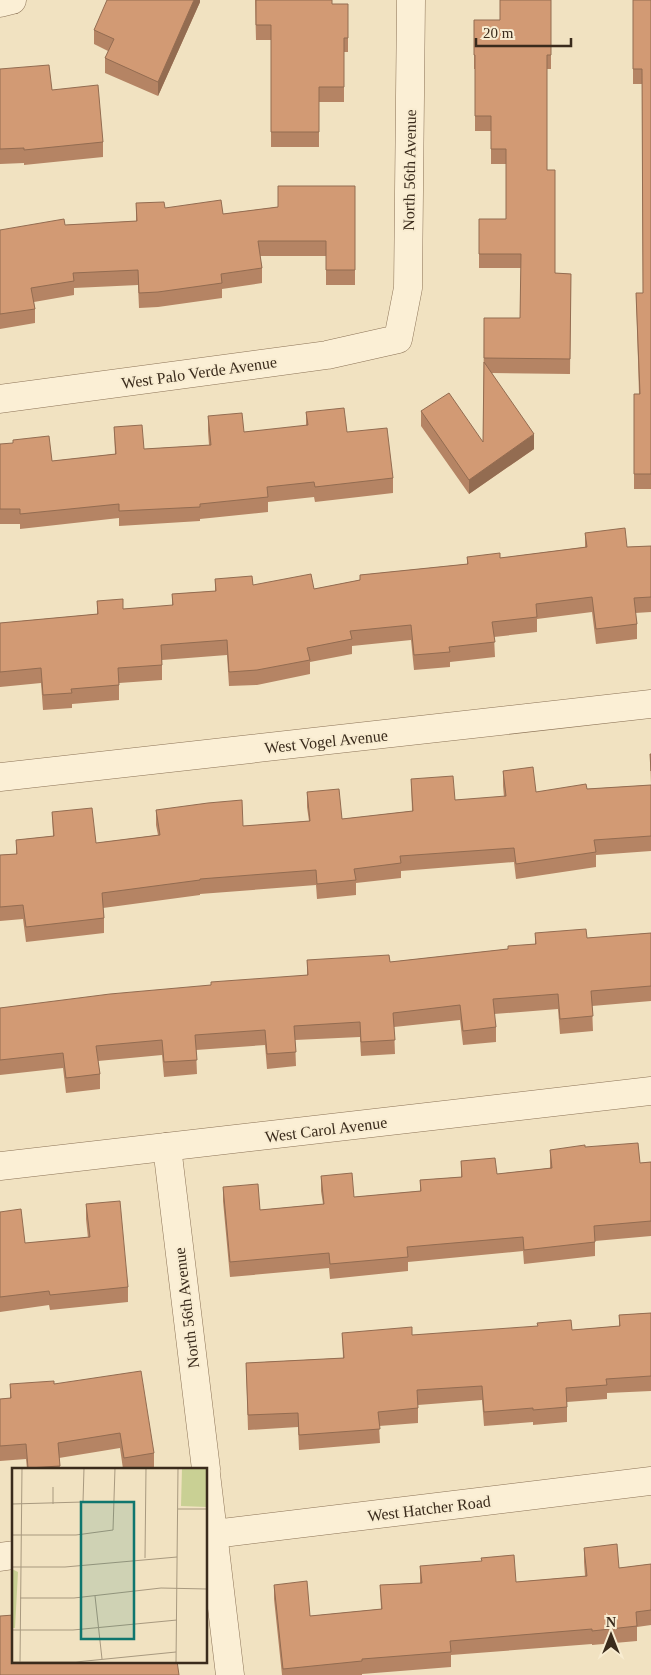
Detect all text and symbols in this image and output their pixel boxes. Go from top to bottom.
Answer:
scale bar [476,15,571,47]
text: 20 m [483,25,514,41]
street label: North 56th Avenue [400,109,419,231]
street label: West Palo Verde Avenue [120,353,278,392]
street label: West Vogel Avenue [263,727,389,757]
street label: West Carol Avenue [264,1114,388,1145]
street label: North 56th Avenue [171,1247,202,1369]
inset map [12,1468,208,1662]
street label: West Hatcher Road [366,1493,492,1524]
north arrow [586,1610,636,1660]
text: N [606,1615,616,1630]

